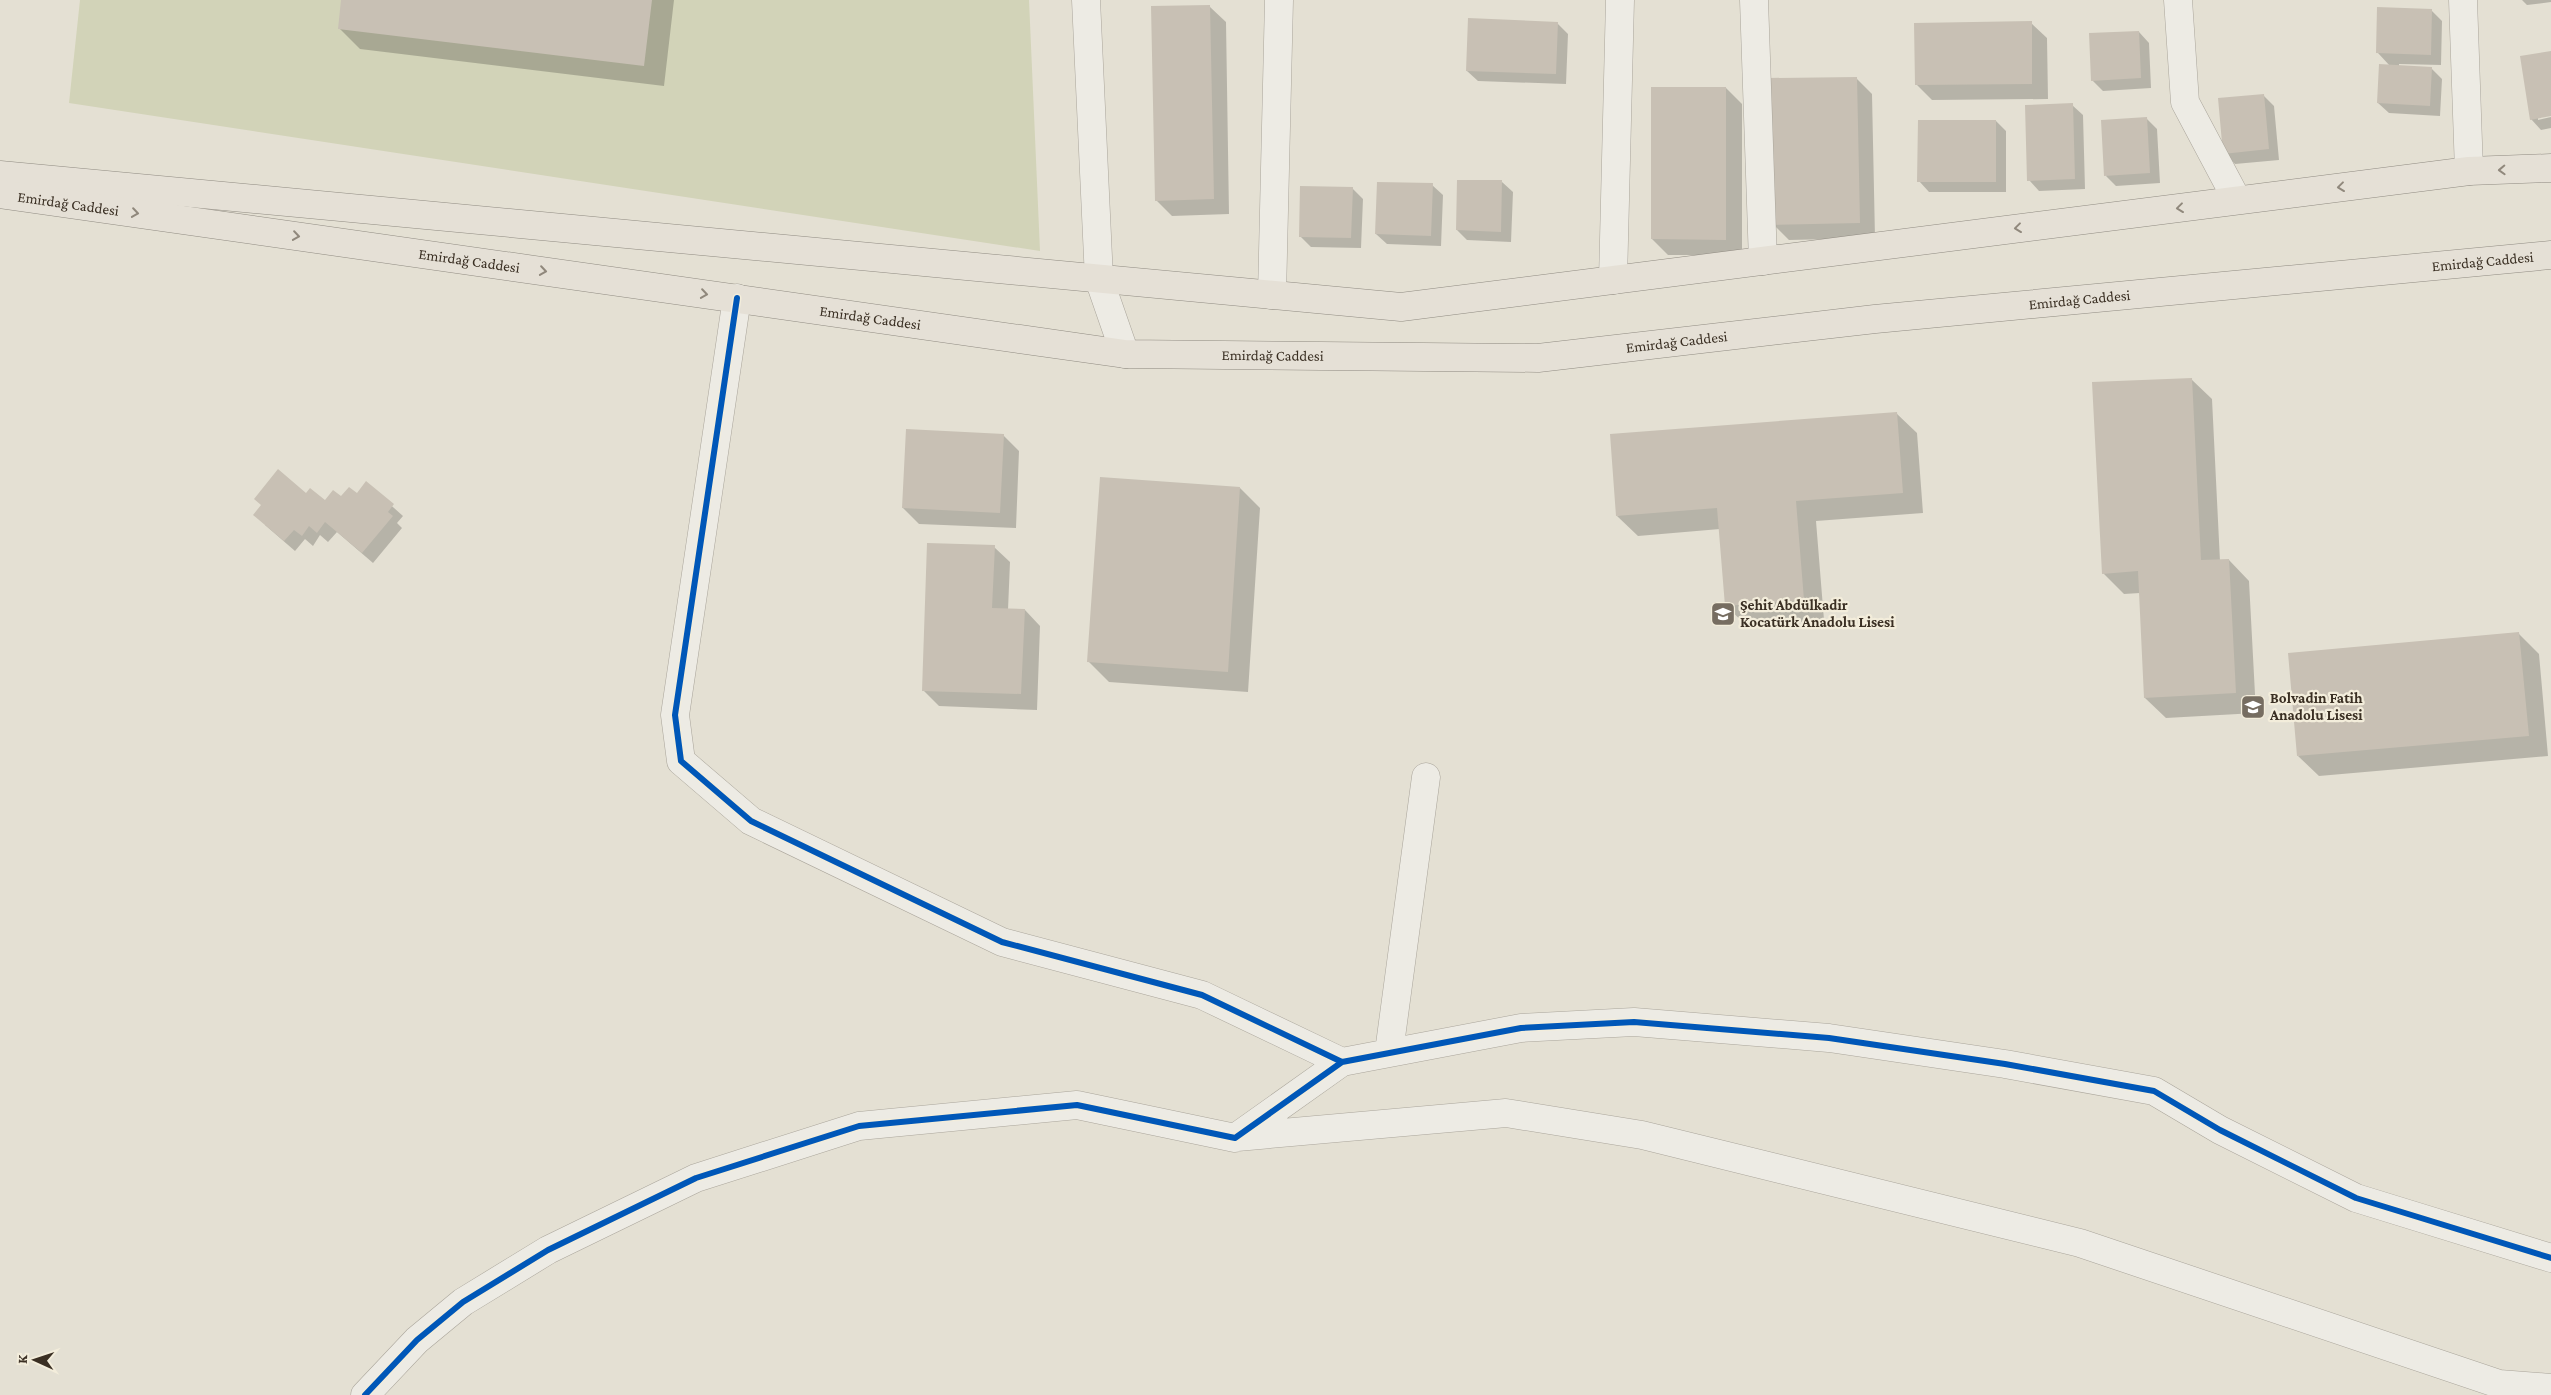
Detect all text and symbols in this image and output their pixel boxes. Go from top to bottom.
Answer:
one-way arrow [2498,165,2506,175]
one-way arrow [2336,181,2344,192]
street label: Emirdağ Caddesi [17,189,120,219]
one-way arrow [2175,202,2184,212]
one-way arrow [131,207,139,218]
one-way arrow [2014,222,2022,233]
one-way arrow [292,230,300,241]
street label: Emirdağ Caddesi [418,246,521,276]
street label: Emirdağ Caddesi [2431,249,2534,274]
one-way arrow [540,265,548,276]
street label: Emirdağ Caddesi [2028,287,2131,312]
one-way arrow [701,288,709,299]
street label: Emirdağ Caddesi [819,303,922,333]
street label: Emirdağ Caddesi [1625,328,1728,356]
street label: Emirdağ Caddesi [1222,347,1324,364]
place label: Şehit Abdülkadir Kocatürk Anadolu Lisesi [1740,597,1895,630]
school or university icon: Şehit Abdülkadir Kocatürk Anadolu Lisesi [1710,601,1736,627]
place label: Bolvadin Fatih Anadolu Lisesi [2269,690,2363,723]
school or university icon: Bolvadin Fatih Anadolu Lisesi [2240,694,2266,720]
north arrow [10,1335,60,1385]
text: K [14,1353,30,1364]

